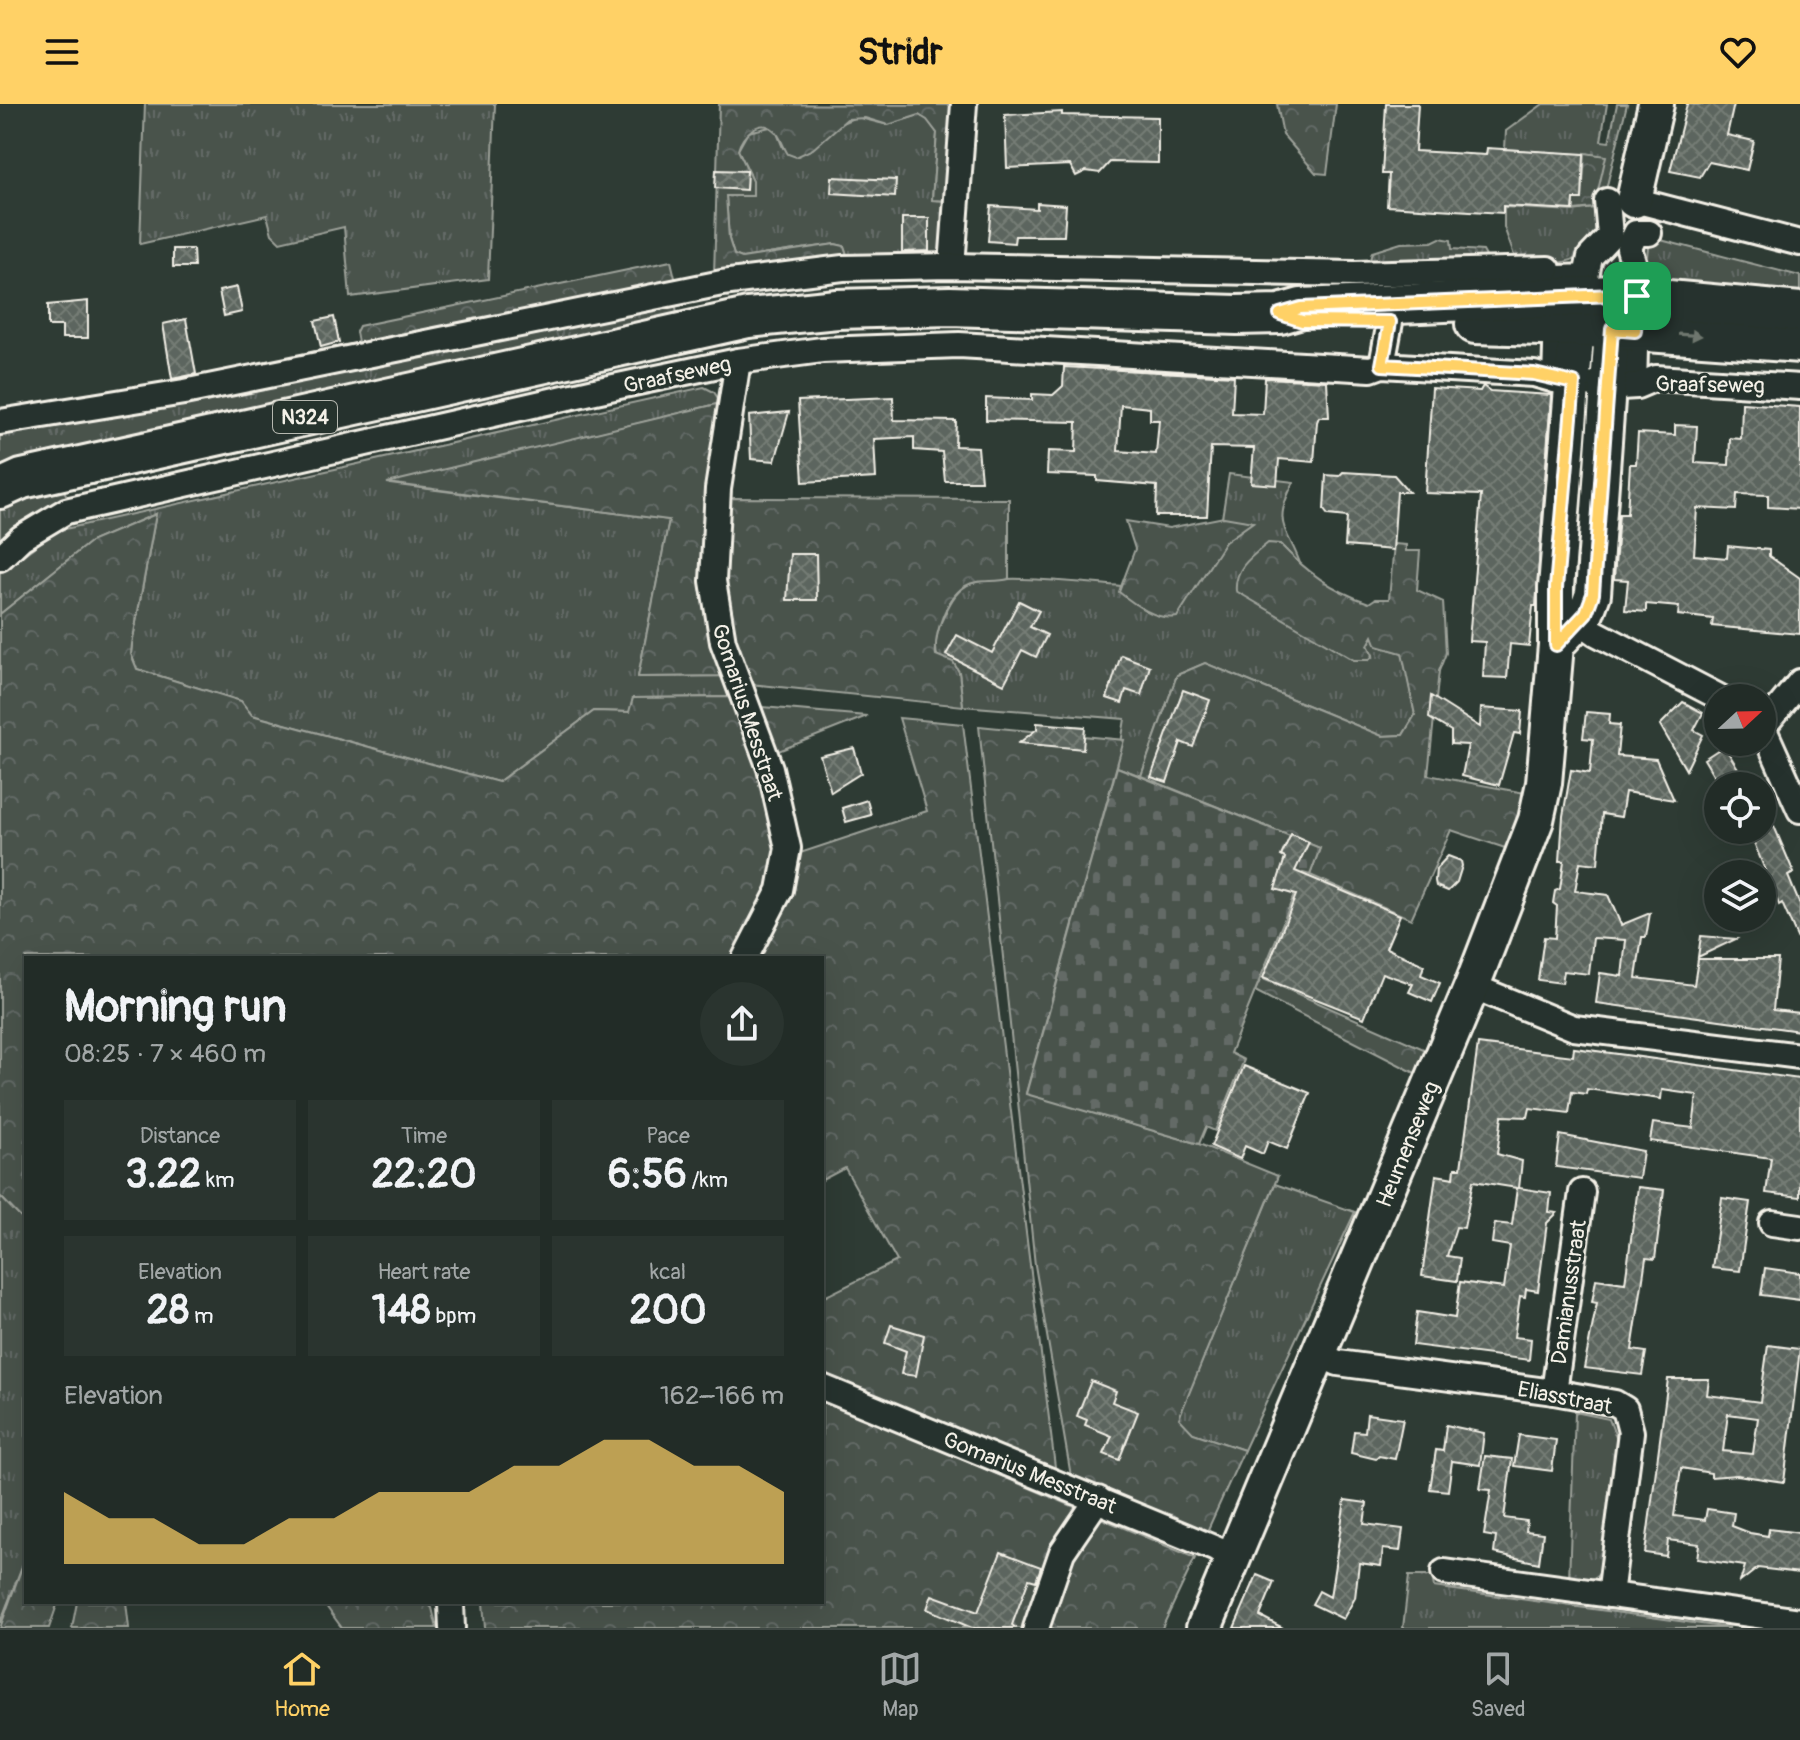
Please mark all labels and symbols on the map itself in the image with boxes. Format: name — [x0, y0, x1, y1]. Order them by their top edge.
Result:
pin — [1603, 262, 1671, 330]
one-way arrow — [1678, 329, 1703, 342]
street label: Graafseweg — [621, 350, 734, 400]
street label: Graafseweg — [1655, 370, 1765, 400]
road number: N324 — [273, 401, 337, 433]
street label: Gomarius Messtraat — [705, 620, 789, 805]
north arrow — [1704, 684, 1776, 756]
street label: Heumenseweg — [1370, 1077, 1446, 1212]
street label: Damianusstraat — [1545, 1218, 1593, 1366]
street label: Eliasstraat — [1515, 1375, 1615, 1421]
street label: Gomarius Messtraat — [939, 1425, 1121, 1521]

